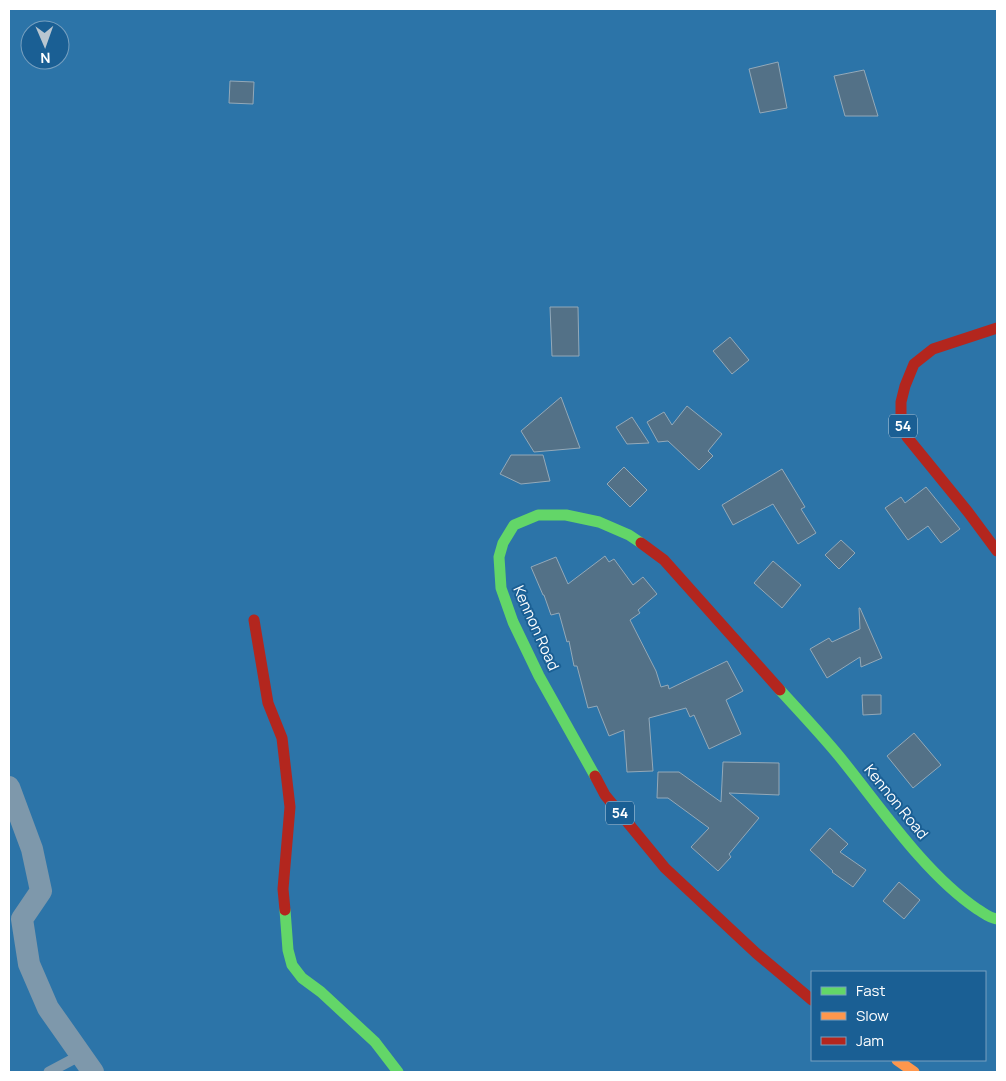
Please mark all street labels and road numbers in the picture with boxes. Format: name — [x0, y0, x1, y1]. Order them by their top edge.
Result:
road number: 54 — [889, 414, 917, 438]
street label: Kennon Road — [508, 582, 565, 674]
street label: Kennon Road — [860, 760, 933, 844]
road number: 54 — [606, 801, 634, 824]

